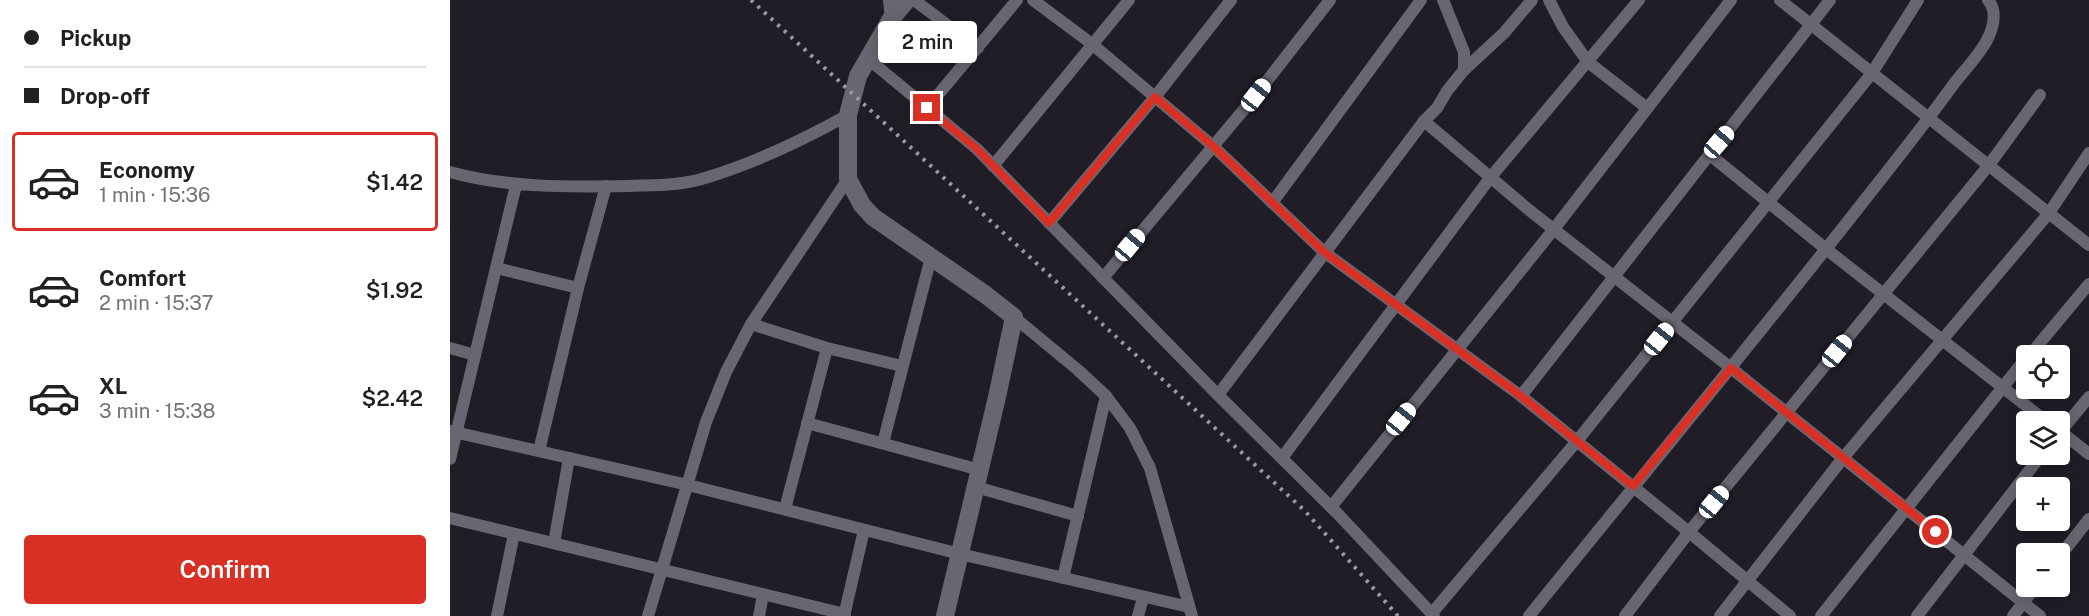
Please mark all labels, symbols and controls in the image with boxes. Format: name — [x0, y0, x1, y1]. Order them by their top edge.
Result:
callout: 2 min — [878, 21, 976, 63]
text: Pickup — [60, 25, 131, 51]
text: 2 min — [902, 30, 953, 54]
car — [1238, 75, 1274, 115]
text: Drop-off — [60, 83, 150, 109]
route end — [913, 94, 940, 121]
car — [1700, 123, 1738, 161]
icon: car — [27, 155, 81, 209]
text: Economy — [99, 157, 195, 183]
text: $1.42 — [366, 169, 423, 195]
text: 1 min · 15:36 — [99, 183, 210, 207]
car — [1112, 225, 1148, 265]
icon: car — [27, 263, 81, 317]
text: Comfort — [99, 265, 186, 291]
text: $1.92 — [366, 277, 423, 303]
text: 2 min · 15:37 — [99, 291, 214, 315]
car — [1641, 319, 1677, 359]
car — [1819, 331, 1855, 371]
map controls — [2016, 345, 2070, 597]
button: locate — [2016, 345, 2070, 399]
icon: car — [27, 371, 81, 425]
text: XL — [99, 373, 127, 399]
text: $2.42 — [362, 385, 423, 411]
text: 3 min · 15:38 — [99, 399, 215, 423]
car — [1383, 399, 1419, 439]
button: layers — [2016, 411, 2070, 465]
button: + — [2016, 477, 2070, 531]
car — [1696, 482, 1732, 522]
route start — [1922, 518, 1949, 545]
button: Confirm — [24, 535, 426, 604]
button: − — [2016, 543, 2070, 597]

